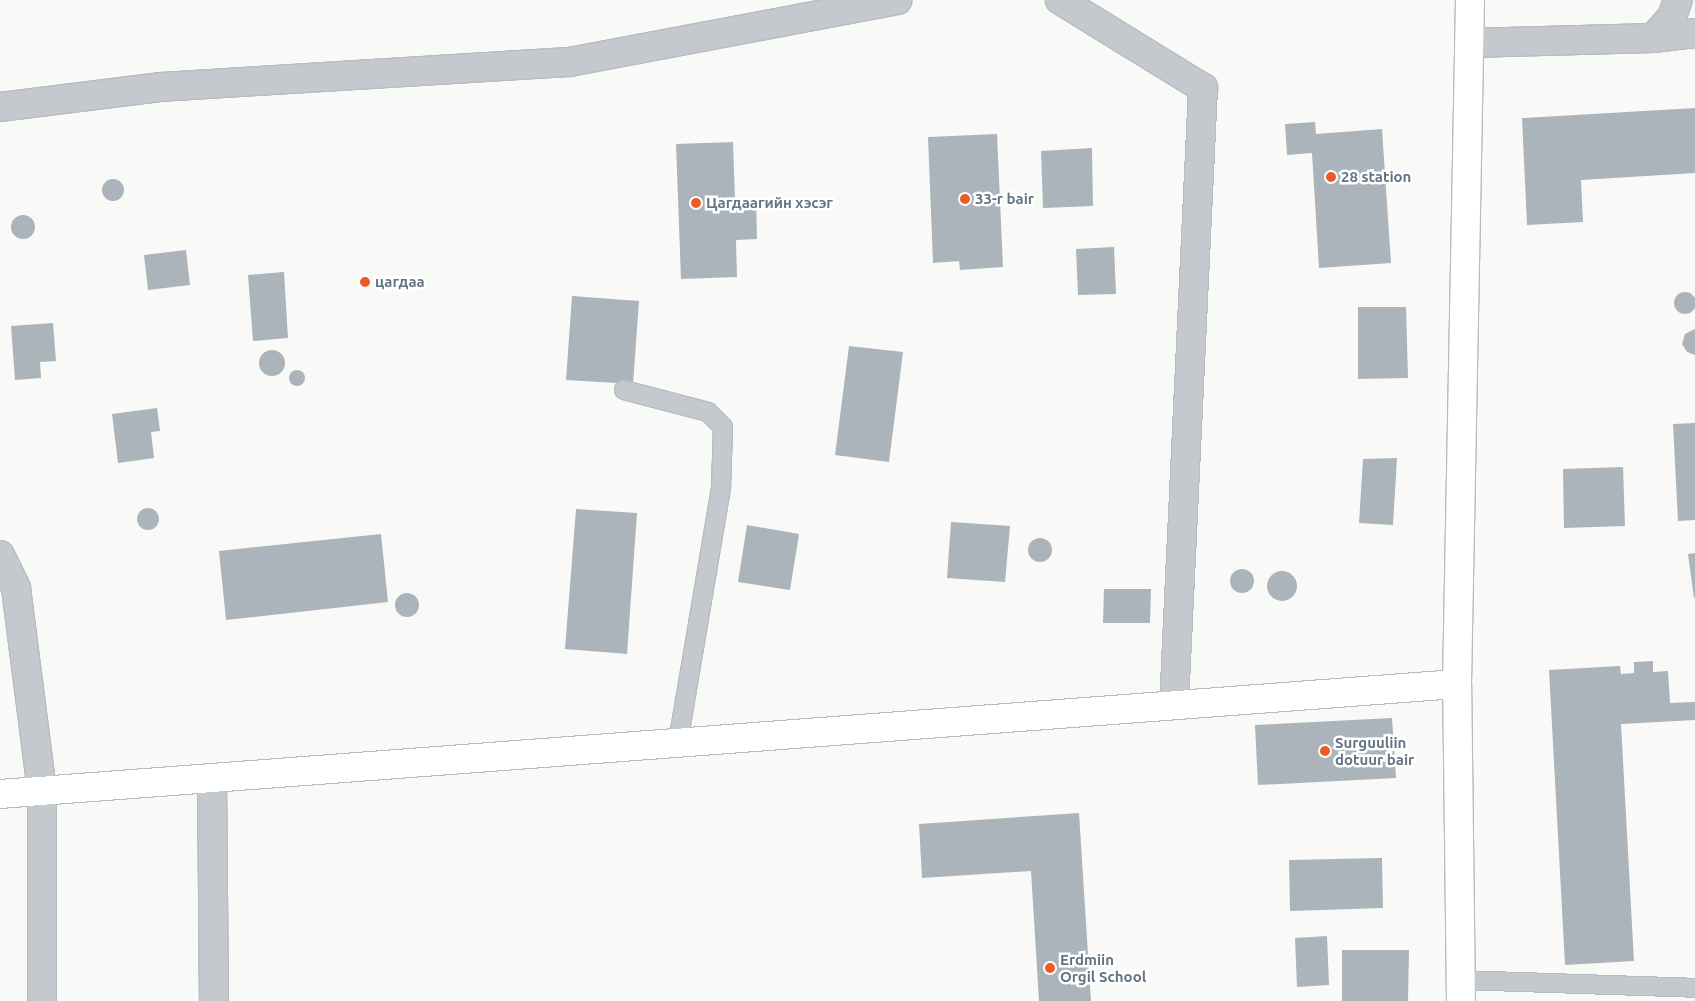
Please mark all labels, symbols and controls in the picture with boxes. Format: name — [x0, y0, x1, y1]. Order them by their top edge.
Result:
place label: 28 station — [1341, 168, 1411, 186]
marker: 28 station — [1325, 171, 1337, 183]
place label: 33-r bair — [975, 190, 1034, 208]
marker: 33-r bair — [959, 193, 971, 205]
place label: Цагдаагийн хэсэг — [706, 194, 833, 212]
marker: Цагдаагийн хэсэг — [690, 197, 702, 209]
place label: цагдаа — [375, 273, 425, 291]
marker: цагдаа — [359, 276, 371, 288]
place label: Surguuliin dotuur bair — [1335, 733, 1414, 768]
marker: Surguuliin dotuur bair — [1319, 745, 1331, 757]
place label: Erdmiin Orgil School — [1060, 950, 1146, 985]
marker: Erdmiin Orgil School — [1044, 962, 1056, 974]

